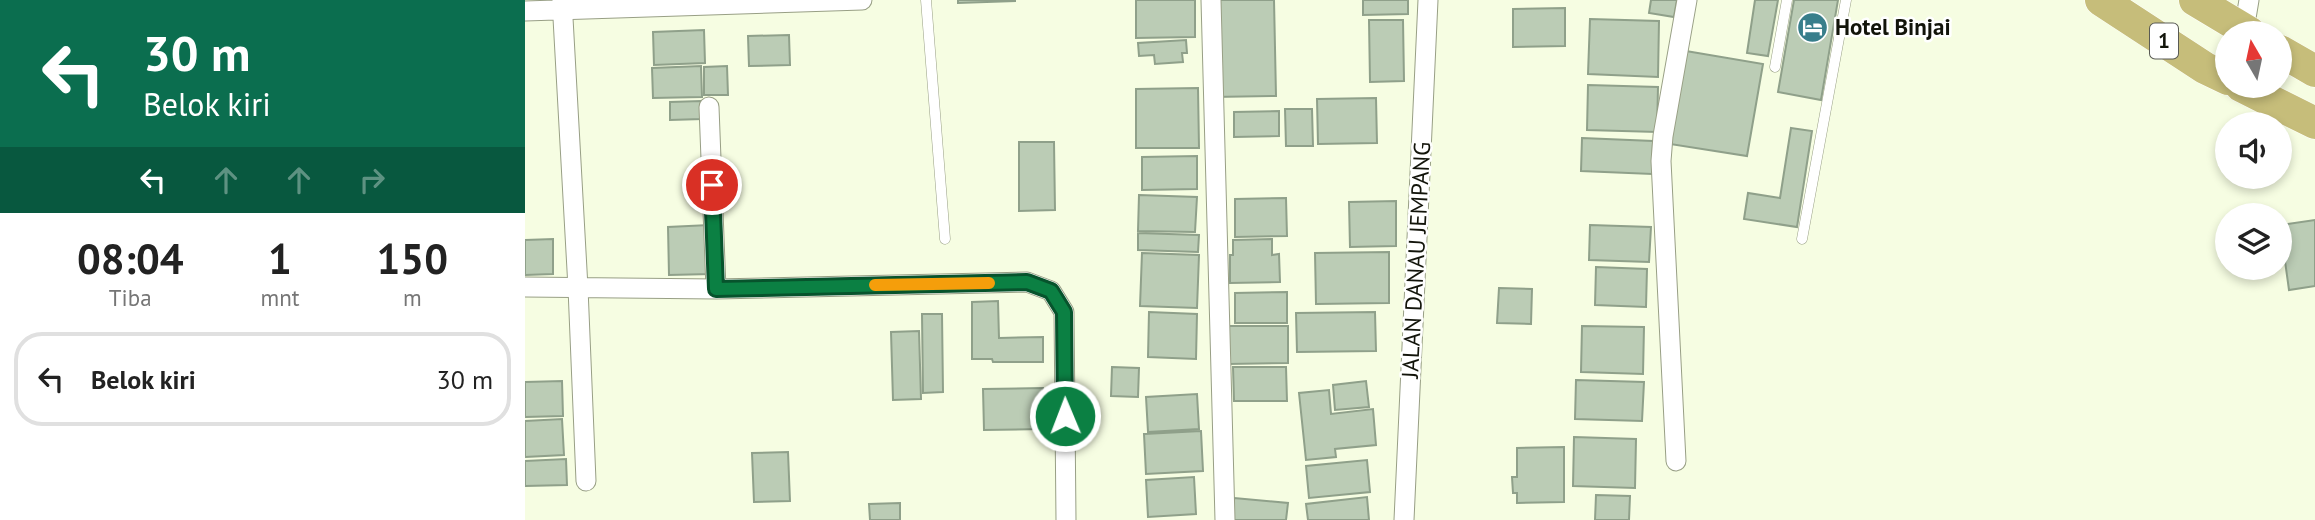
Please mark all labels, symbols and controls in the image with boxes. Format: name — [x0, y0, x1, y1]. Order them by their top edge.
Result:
hotel icon: Hotel Binjai — [1795, 10, 1829, 44]
place label: Hotel Binjai — [1835, 12, 1951, 41]
text: 30 m — [143, 21, 250, 85]
north arrow — [2215, 21, 2293, 98]
map controls — [2215, 21, 2292, 280]
road number: 1 — [2150, 23, 2178, 58]
icon: left — [28, 28, 119, 119]
text: Belok kiri — [143, 83, 271, 125]
button: sound — [2215, 112, 2292, 189]
street label: JALAN DANAU JEMPANG — [1395, 141, 1436, 380]
pin — [682, 155, 742, 215]
icon: left — [134, 161, 172, 199]
icon: ahead — [207, 161, 245, 199]
icon: ahead — [280, 161, 318, 199]
icon: right — [353, 161, 391, 199]
icon: arrive — [693, 166, 731, 204]
button: layers — [2215, 203, 2292, 280]
text: 08:04 — [77, 231, 184, 286]
text: 1 — [268, 231, 292, 286]
text: 150 — [377, 231, 448, 286]
text: Tiba — [109, 283, 152, 312]
text: mnt — [261, 283, 300, 312]
text: m — [403, 283, 422, 312]
icon: left — [32, 360, 70, 398]
text: Belok kiri — [91, 363, 196, 396]
text: 30 m — [437, 363, 493, 396]
position arrow — [1028, 379, 1102, 453]

